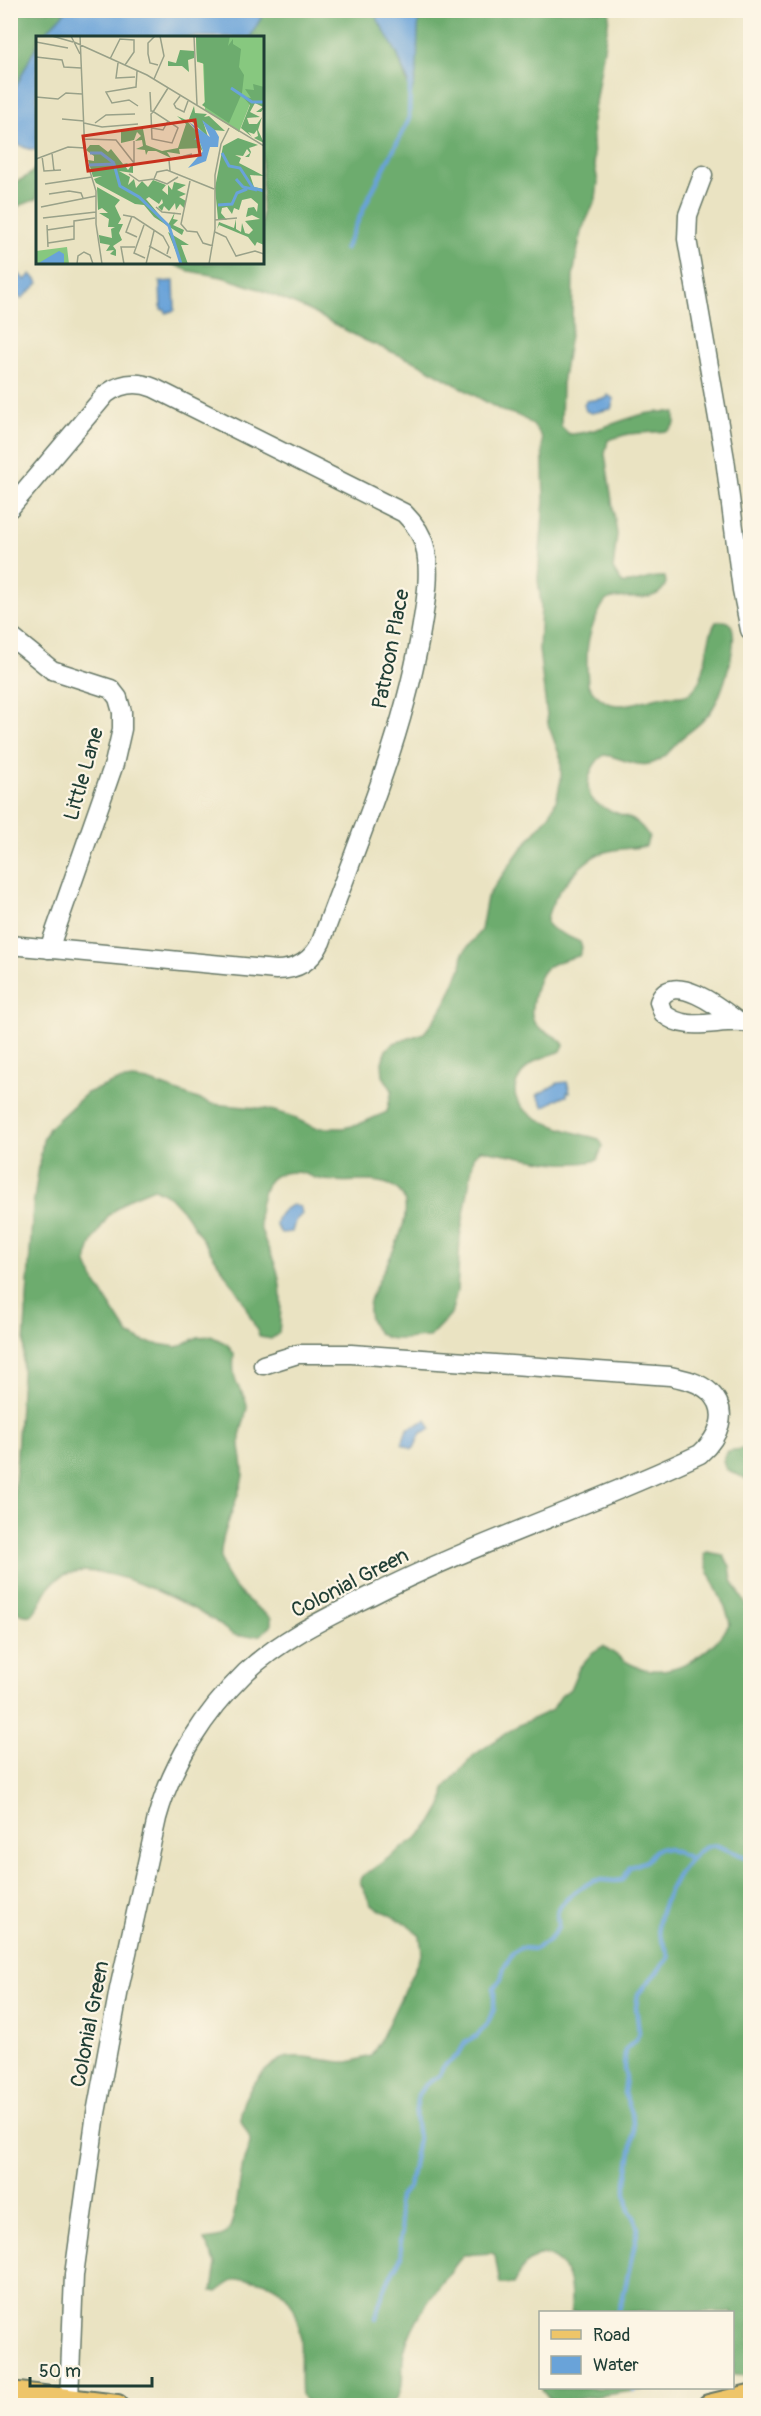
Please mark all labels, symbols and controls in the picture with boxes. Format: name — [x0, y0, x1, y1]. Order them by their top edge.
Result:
inset map — [36, 36, 264, 264]
street label: Patroon Place — [366, 586, 416, 711]
street label: Little Lane — [58, 724, 110, 824]
street label: Colonial Green — [287, 1542, 413, 1624]
street label: Colonial Green — [64, 1958, 116, 2090]
legend — [539, 2311, 734, 2389]
text: Road — [593, 2324, 630, 2347]
scale bar — [30, 2350, 152, 2388]
text: Water — [593, 2354, 639, 2377]
text: 50 m — [39, 2360, 81, 2383]

